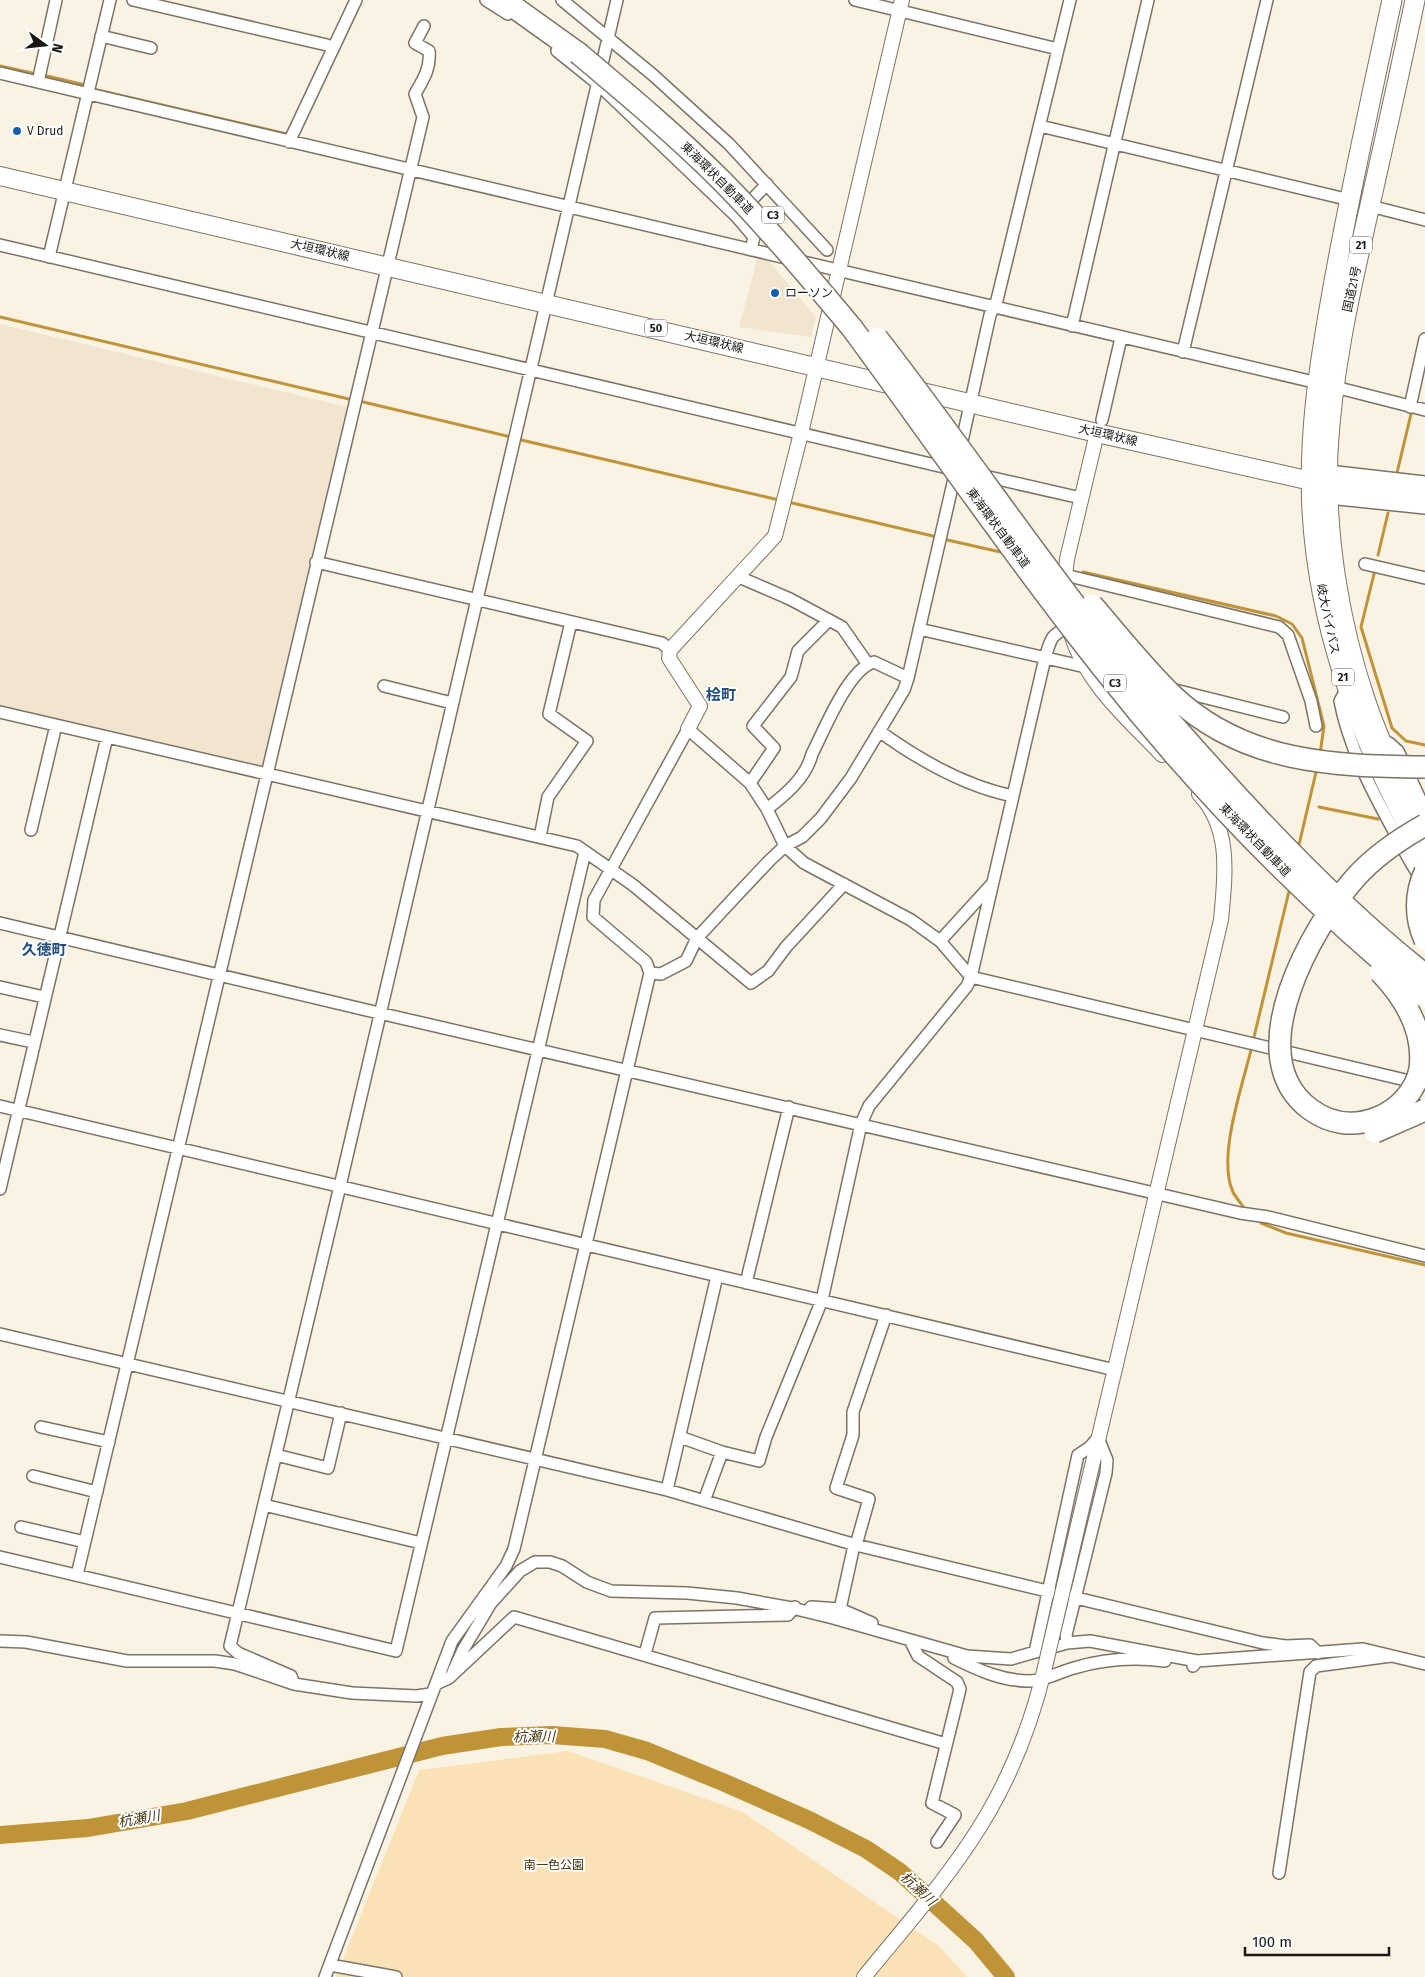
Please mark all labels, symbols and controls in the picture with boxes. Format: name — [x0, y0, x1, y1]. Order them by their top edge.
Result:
north arrow — [20, 20, 70, 70]
text: N — [48, 42, 66, 55]
place label: V Drud — [27, 124, 63, 138]
marker: V Drud — [11, 125, 23, 137]
street label: 東海環状自動車道 — [678, 139, 756, 217]
road number: C3 — [762, 206, 784, 224]
street label: 大垣環状線 — [289, 236, 351, 264]
road number: 21 — [1350, 236, 1372, 254]
street label: 国道21号 — [1340, 265, 1364, 313]
place label: ローソン — [785, 286, 833, 300]
marker: ローソン — [769, 287, 781, 299]
road number: 50 — [645, 319, 667, 336]
street label: 大垣環状線 — [683, 328, 745, 356]
street label: 大垣環状線 — [1077, 421, 1139, 449]
street label: 東海環状自動車道 — [964, 485, 1032, 571]
street label: 岐大バイパス — [1314, 582, 1342, 656]
road number: 21 — [1332, 669, 1354, 686]
road number: C3 — [1104, 674, 1126, 691]
district label: 桧町 — [706, 686, 736, 704]
street label: 東海環状自動車道 — [1217, 801, 1293, 879]
district label: 久徳町 — [21, 941, 67, 959]
water label: 杭瀬川 — [513, 1728, 557, 1746]
water label: 杭瀬川 — [117, 1807, 163, 1831]
park label: 南一色公園 — [524, 1858, 584, 1872]
water label: 杭瀬川 — [897, 1869, 941, 1911]
scale bar — [1245, 1924, 1389, 1956]
text: 100 m — [1252, 1933, 1292, 1951]

